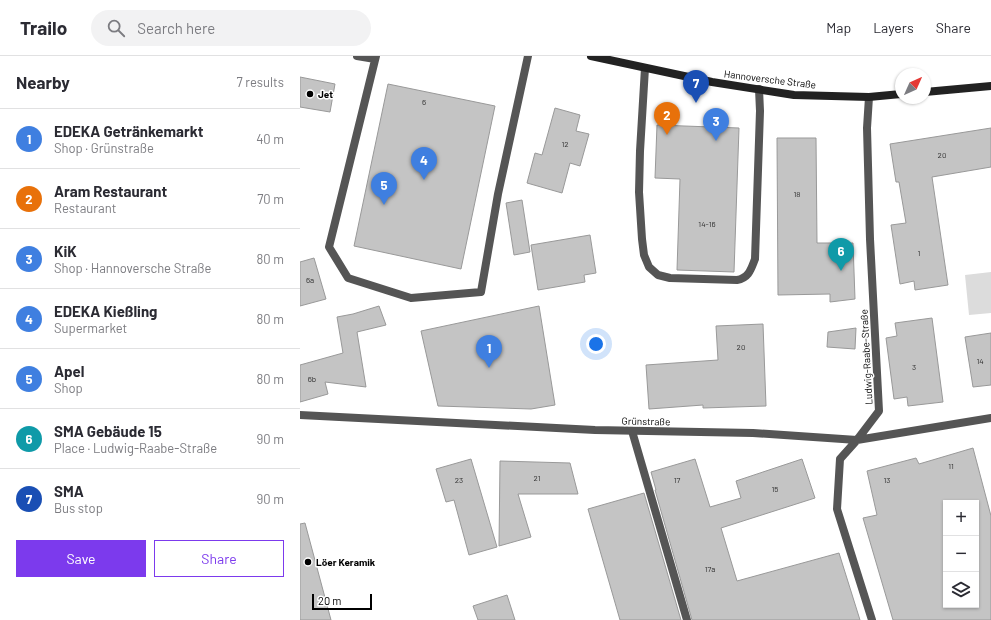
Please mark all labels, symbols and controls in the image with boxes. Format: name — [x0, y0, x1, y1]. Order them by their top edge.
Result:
search box — [91, 10, 371, 46]
text: Trailo — [20, 16, 67, 39]
icon: search — [105, 17, 127, 39]
text: Search here — [137, 19, 215, 37]
text: Map — [826, 19, 851, 36]
text: Layers — [873, 19, 914, 36]
text: Share — [936, 19, 971, 36]
street label: Hannoversche Straße — [723, 67, 817, 91]
north arrow — [895, 68, 931, 104]
pin: 7 — [683, 70, 709, 103]
text: Nearby — [16, 72, 70, 92]
text: 7 results — [237, 74, 284, 90]
place label: Jet — [318, 88, 333, 100]
marker: Jet — [305, 89, 315, 99]
house number: 6 — [422, 97, 426, 107]
pin: 2 — [654, 102, 680, 135]
pin: 3 — [703, 108, 729, 141]
text: EDEKA Getränkemarkt — [54, 122, 203, 140]
text: 1 — [27, 131, 31, 147]
text: 40 m — [256, 131, 284, 147]
house number: 12 — [561, 139, 569, 149]
text: Shop · Grünstraße — [54, 140, 154, 156]
pin: 4 — [411, 147, 437, 180]
house number: 20 — [938, 150, 946, 160]
pin: 5 — [371, 172, 397, 205]
text: Aram Restaurant — [54, 182, 167, 200]
house number: 18 — [794, 189, 800, 199]
text: 2 — [25, 191, 33, 207]
text: 70 m — [257, 191, 284, 207]
text: Restaurant — [54, 200, 116, 216]
house number: 14-16 — [698, 219, 716, 229]
pin: 6 — [828, 238, 854, 271]
text: KiK — [54, 242, 77, 260]
house number: 1 — [918, 248, 921, 258]
text: 3 — [25, 251, 33, 267]
text: 80 m — [257, 251, 284, 267]
text: Shop · Hannoversche Straße — [54, 260, 211, 276]
house number: 6a — [306, 275, 314, 285]
text: EDEKA Kießling — [54, 302, 157, 320]
street label: Ludwig-Raabe-Straße — [858, 309, 874, 405]
text: 4 — [25, 311, 33, 327]
text: 80 m — [257, 311, 284, 327]
text: Supermarket — [54, 320, 127, 336]
your location — [586, 334, 606, 354]
pin: 1 — [476, 335, 502, 368]
house number: 20 — [737, 342, 745, 352]
house number: 14 — [976, 356, 984, 366]
text: Apel — [54, 362, 84, 380]
house number: 3 — [912, 362, 916, 372]
text: 5 — [25, 371, 33, 387]
text: 80 m — [257, 371, 284, 387]
house number: 6b — [308, 374, 316, 384]
text: Shop — [54, 380, 83, 396]
street label: Grünstraße — [622, 415, 670, 427]
text: SMA Gebäude 15 — [54, 422, 162, 440]
text: 6 — [26, 431, 32, 447]
text: 90 m — [257, 431, 284, 447]
text: Place · Ludwig-Raabe-Straße — [54, 440, 217, 456]
house number: 11 — [948, 461, 954, 471]
house number: 21 — [534, 473, 541, 483]
house number: 23 — [455, 475, 463, 485]
house number: 17 — [674, 475, 681, 485]
house number: 13 — [884, 475, 890, 485]
text: SMA — [54, 482, 84, 500]
house number: 15 — [772, 484, 778, 494]
text: 7 — [26, 491, 32, 507]
text: 90 m — [257, 491, 284, 507]
text: Bus stop — [54, 500, 103, 516]
map controls — [943, 500, 979, 608]
button: + — [943, 500, 979, 536]
button: − — [943, 536, 979, 572]
button: Save — [16, 540, 146, 577]
button: Share — [154, 540, 284, 577]
place label: Löer Keramik — [316, 556, 376, 568]
marker: Löer Keramik — [303, 557, 313, 567]
house number: 17a — [705, 564, 715, 574]
button: layers — [943, 572, 979, 608]
scale bar — [312, 592, 372, 611]
text: 20 m — [318, 594, 341, 607]

